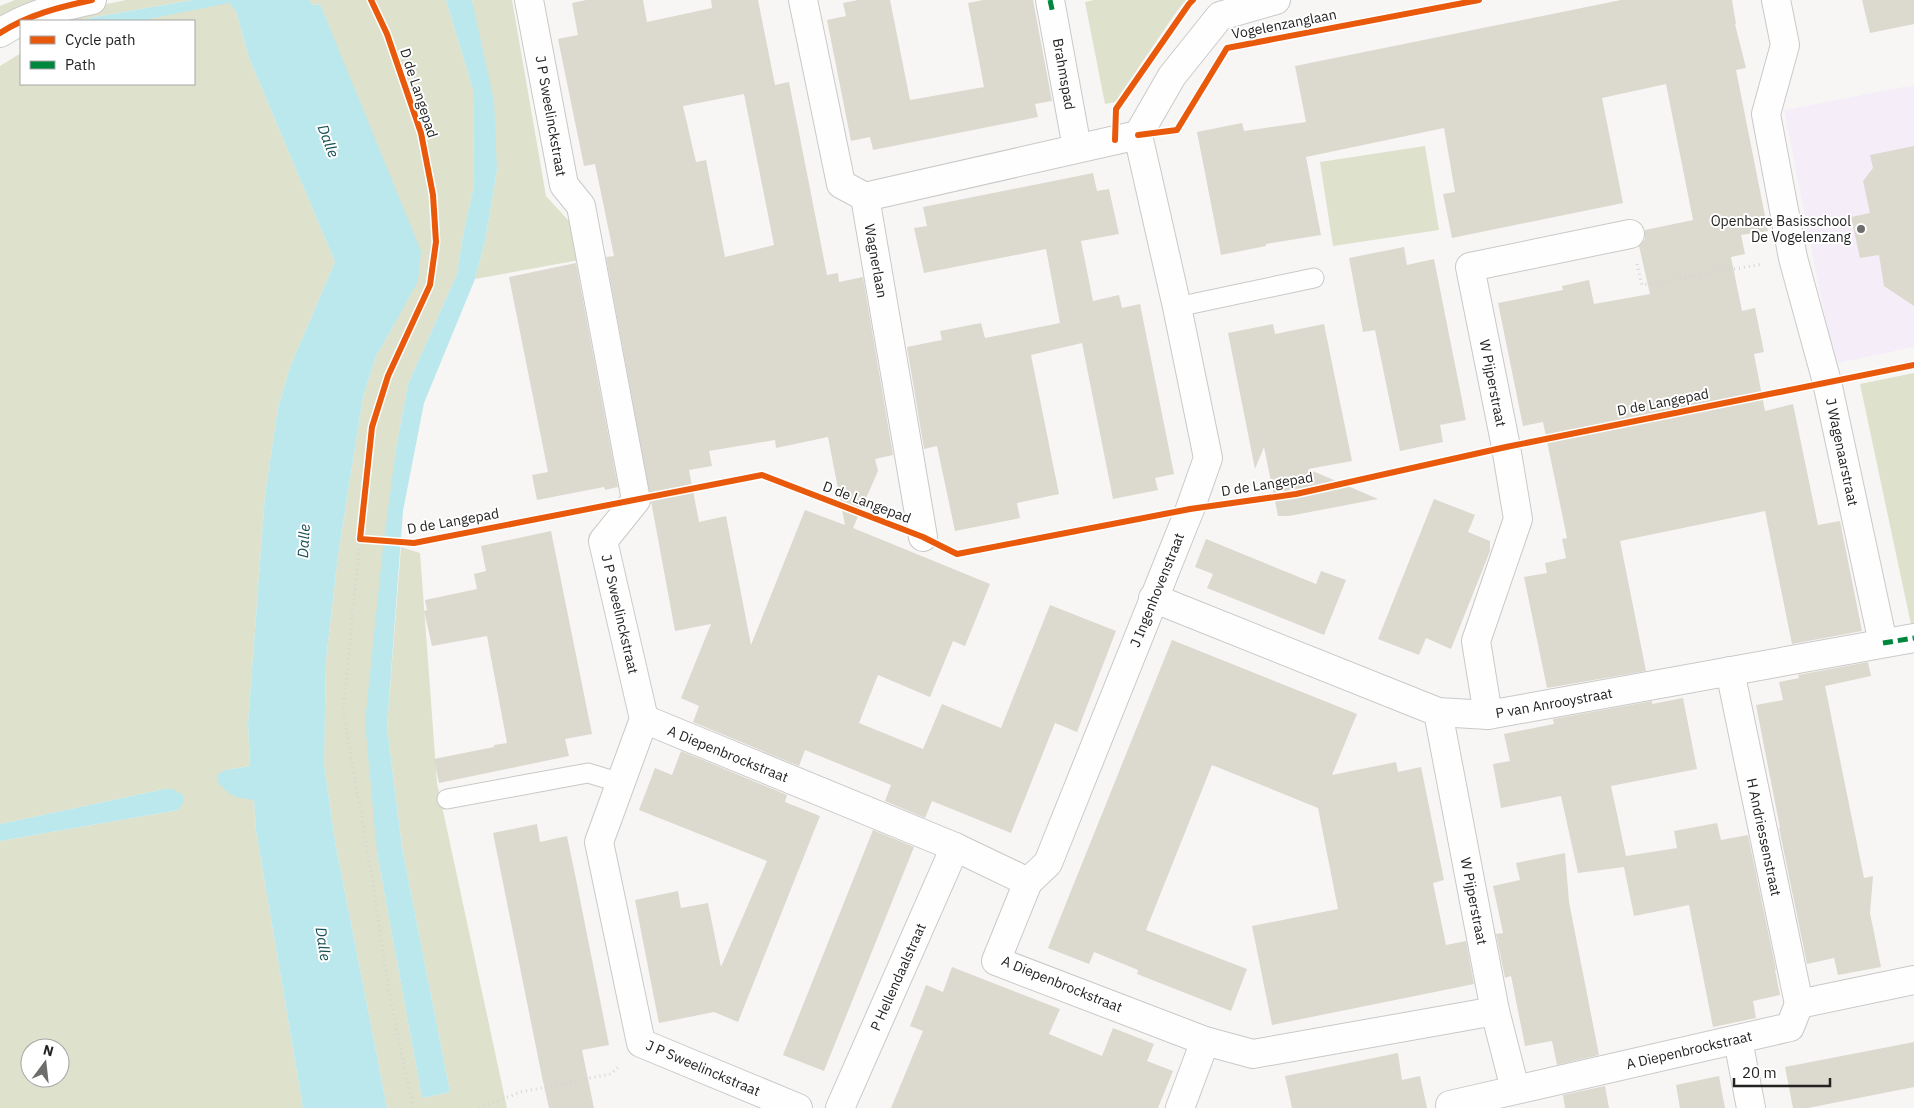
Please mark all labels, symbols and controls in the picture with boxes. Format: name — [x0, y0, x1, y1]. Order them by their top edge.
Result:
street label: Vogelenzanglaan — [1230, 5, 1338, 43]
legend — [20, 20, 195, 85]
text: Cycle path — [65, 30, 136, 49]
street label: Brahmspad — [1049, 37, 1079, 111]
street label: D de Langepad — [396, 46, 442, 140]
street label: J P Sweelinckstraat — [531, 54, 571, 178]
text: Path — [65, 55, 96, 74]
water label: Dalle — [314, 122, 344, 160]
place label: Openbare Basisschool De Vogelenzang — [1711, 212, 1852, 246]
street label: Wagnerlaan — [861, 223, 891, 299]
marker: Openbare Basisschool De Vogelenzang — [1855, 223, 1867, 235]
street label: W Pijperstraat — [1476, 338, 1510, 428]
street label: D de Langepad — [1616, 384, 1710, 420]
street label: J Wagenaarstraat — [1822, 396, 1862, 508]
street label: D de Langepad — [1220, 468, 1314, 500]
street label: D de Langepad — [820, 477, 914, 527]
street label: D de Langepad — [406, 504, 500, 538]
water label: Dalle — [293, 523, 314, 558]
street label: J Ingenhovenstraat — [1126, 530, 1188, 650]
street label: J P Sweelinckstraat — [597, 552, 643, 676]
street label: P van Anrooystraat — [1494, 684, 1614, 722]
street label: A Diepenbrockstraat — [665, 722, 791, 786]
street label: H Andriessenstraat — [1743, 776, 1785, 898]
street label: W Pijperstraat — [1457, 856, 1491, 946]
street label: P Hellendaalstraat — [866, 920, 930, 1034]
water label: Dalle — [311, 926, 336, 963]
street label: A Diepenbrockstraat — [999, 952, 1125, 1016]
street label: A Diepenbrockstraat — [1624, 1027, 1754, 1073]
street label: J P Sweelinckstraat — [643, 1036, 763, 1100]
north arrow — [20, 1038, 70, 1088]
text: N — [41, 1040, 56, 1060]
scale bar — [1734, 1056, 1830, 1088]
text: 20 m — [1742, 1063, 1777, 1082]

